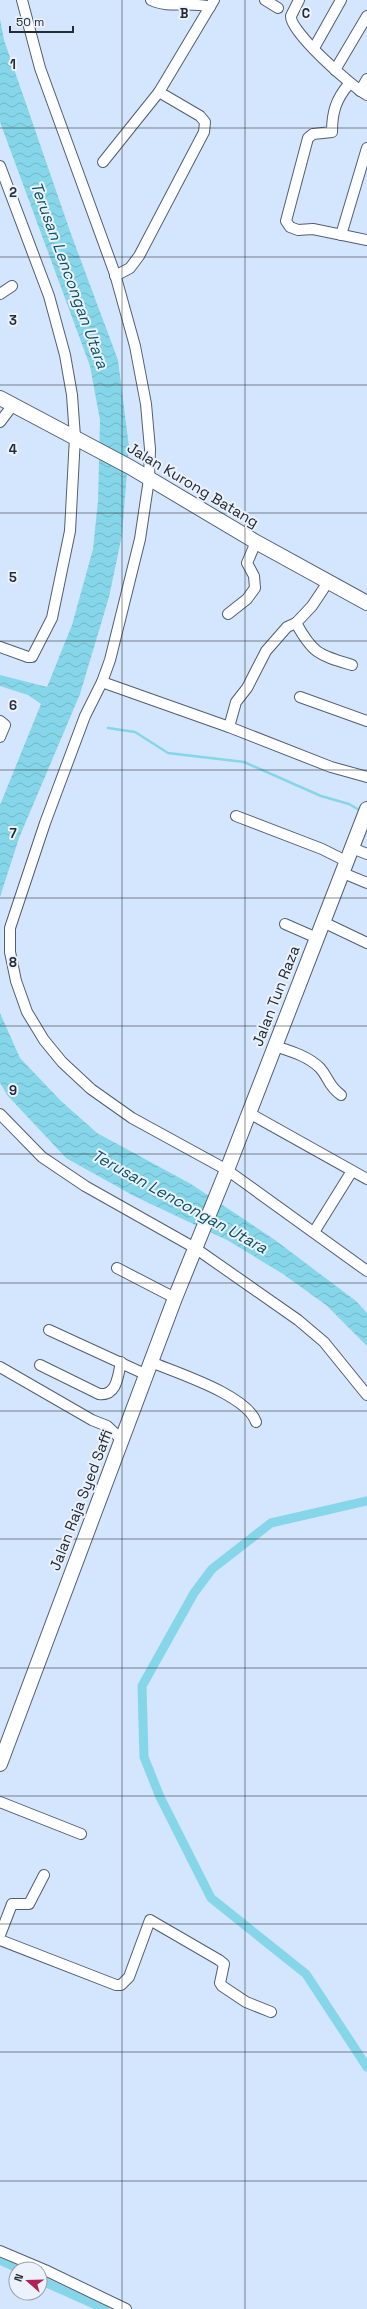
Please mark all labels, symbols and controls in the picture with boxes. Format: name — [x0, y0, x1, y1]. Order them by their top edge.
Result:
text: B — [180, 5, 189, 22]
text: C — [302, 5, 310, 22]
scale bar — [10, 8, 73, 34]
text: 50 m — [16, 14, 44, 30]
text: 1 — [10, 56, 16, 73]
water label: Terusan Lencongan Utara — [26, 179, 113, 372]
text: 2 — [9, 184, 17, 201]
text: 3 — [9, 312, 17, 329]
street label: Jalan Kurong Batang — [124, 438, 263, 531]
text: 4 — [9, 441, 17, 458]
text: 5 — [9, 569, 17, 586]
text: 6 — [9, 697, 17, 714]
text: 7 — [9, 825, 17, 842]
street label: Jalan Tun Raza — [248, 942, 304, 1049]
text: 8 — [9, 954, 17, 971]
text: 9 — [9, 1082, 17, 1099]
water label: Terusan Lencongan Utara — [88, 1144, 272, 1259]
street label: Jalan Raja Syed Saffi — [45, 1427, 116, 1573]
north arrow — [8, 2261, 48, 2301]
text: N — [11, 2272, 26, 2283]

